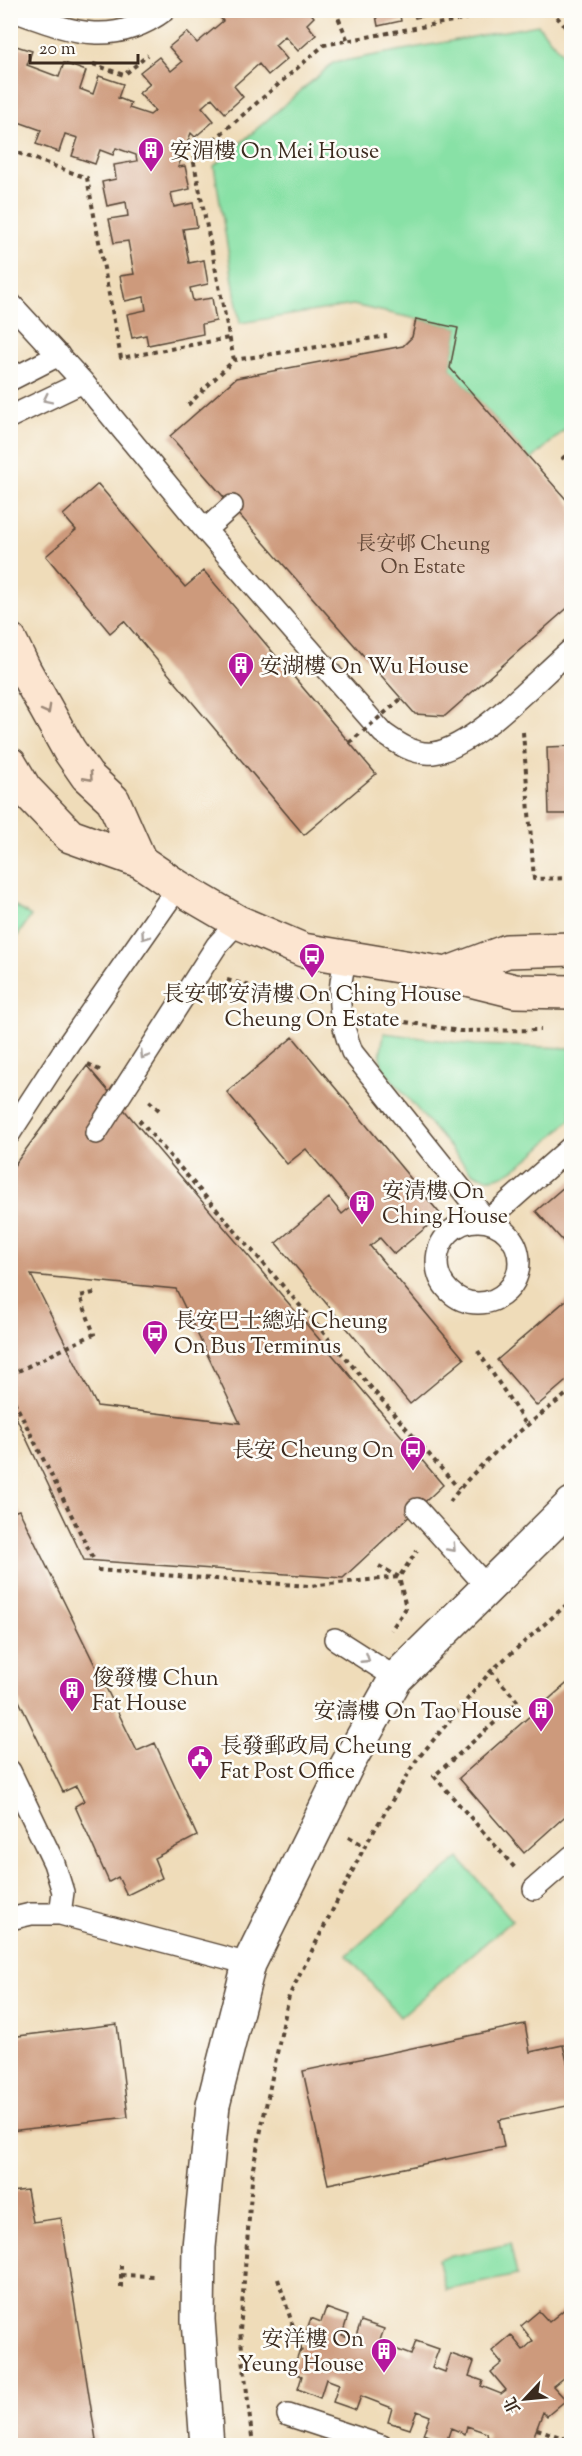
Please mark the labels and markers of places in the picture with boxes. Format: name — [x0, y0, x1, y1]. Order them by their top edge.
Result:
building icon: 安湄樓 On Mei House — [136, 135, 166, 173]
place label: 安湄樓 On Mei House — [170, 137, 379, 169]
building icon: 安湖樓 On Wu House — [226, 650, 256, 688]
place label: 安湖樓 On Wu House — [260, 652, 469, 684]
bus stop icon: 長安邨安清樓 On Ching House Cheung On Estate — [297, 941, 327, 979]
place label: 長安邨安清樓 On Ching House Cheung On Estate — [162, 980, 462, 1037]
place label: 安清樓 On Ching House — [382, 1177, 508, 1234]
building icon: 安清樓 On Ching House — [347, 1188, 377, 1226]
place label: 長安巴士總站 Cheung On Bus Terminus — [174, 1307, 388, 1364]
bus stop icon: 長安巴士總站 Cheung On Bus Terminus — [140, 1318, 170, 1356]
bus stop icon: 長安 Cheung On — [398, 1434, 428, 1472]
place label: 長安 Cheung On — [232, 1436, 394, 1468]
place label: 俊發樓 Chun Fat House — [92, 1664, 219, 1721]
building icon: 俊發樓 Chun Fat House — [57, 1675, 87, 1713]
building icon: 安濤樓 On Tao House — [526, 1695, 556, 1733]
place label: 安濤樓 On Tao House — [314, 1697, 522, 1729]
place label: 長發郵政局 Cheung Fat Post Office — [220, 1732, 412, 1789]
public building icon: 長發郵政局 Cheung Fat Post Office — [185, 1743, 215, 1781]
place label: 安洋樓 On Yeung House — [238, 2325, 364, 2382]
building icon: 安洋樓 On Yeung House — [369, 2336, 399, 2374]

